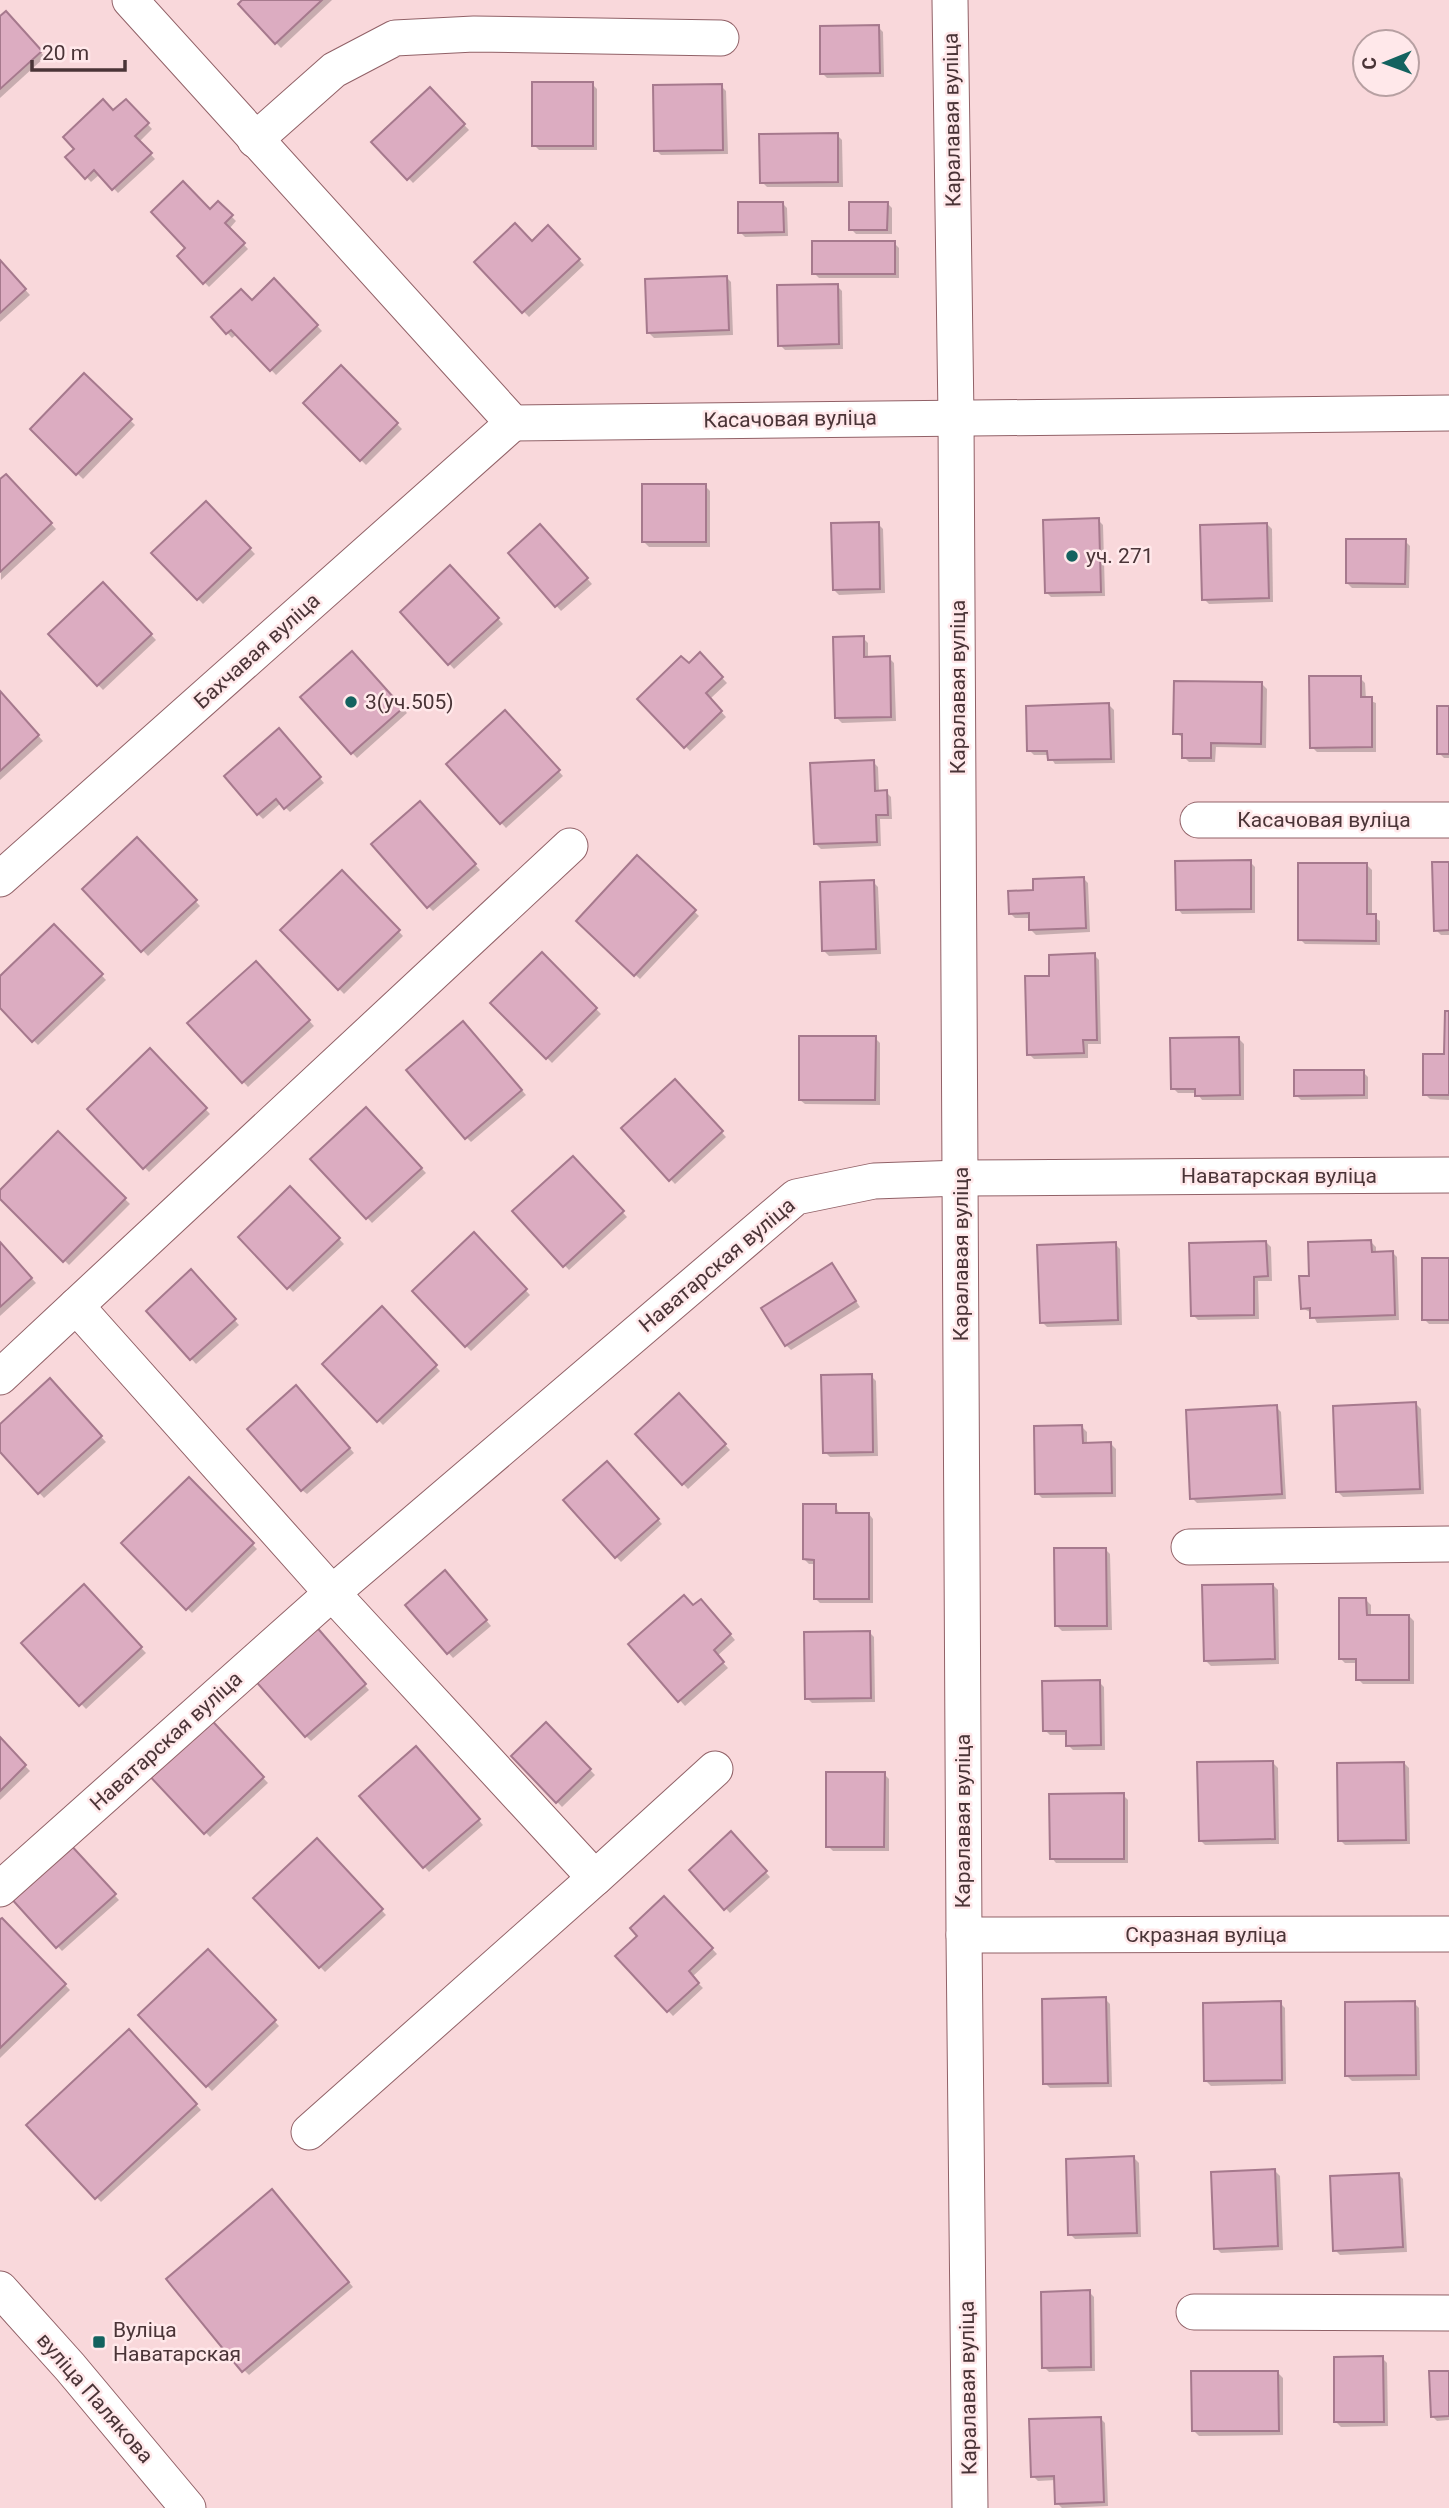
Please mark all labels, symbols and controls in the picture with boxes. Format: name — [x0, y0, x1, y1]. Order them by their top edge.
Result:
scale bar — [32, 28, 124, 72]
north arrow — [1351, 28, 1421, 98]
street label: Каралавая вуліца — [938, 33, 966, 207]
text: 20 m — [42, 41, 89, 65]
text: С — [1358, 57, 1381, 70]
street label: Касачовая вуліца — [703, 405, 877, 433]
place label: уч. 271 — [1086, 544, 1154, 568]
marker: уч. 271 — [1064, 548, 1080, 564]
street label: Бахчавая вуліца — [189, 588, 325, 714]
street label: Каралавая вуліца — [946, 600, 970, 774]
place label: 3(уч.505) — [365, 690, 454, 714]
marker: 3(уч.505) — [343, 694, 359, 710]
street label: Касачовая вуліца — [1237, 808, 1411, 832]
street label: Наватарская вуліца — [1181, 1164, 1377, 1188]
street label: Каралавая вуліца — [949, 1167, 973, 1341]
street label: Наватарская вуліца — [634, 1193, 800, 1337]
street label: Наватарская вуліца — [85, 1667, 247, 1815]
street label: Каралавая вуліца — [951, 1734, 975, 1908]
street label: Скразная вуліца — [1125, 1923, 1287, 1947]
street label: Каралавая вуліца — [954, 2301, 982, 2475]
place label: Вуліца Наватарская — [113, 2318, 241, 2366]
street label: вуліца Палякова — [32, 2328, 158, 2468]
marker: Вуліца Наватарская — [91, 2334, 107, 2350]

